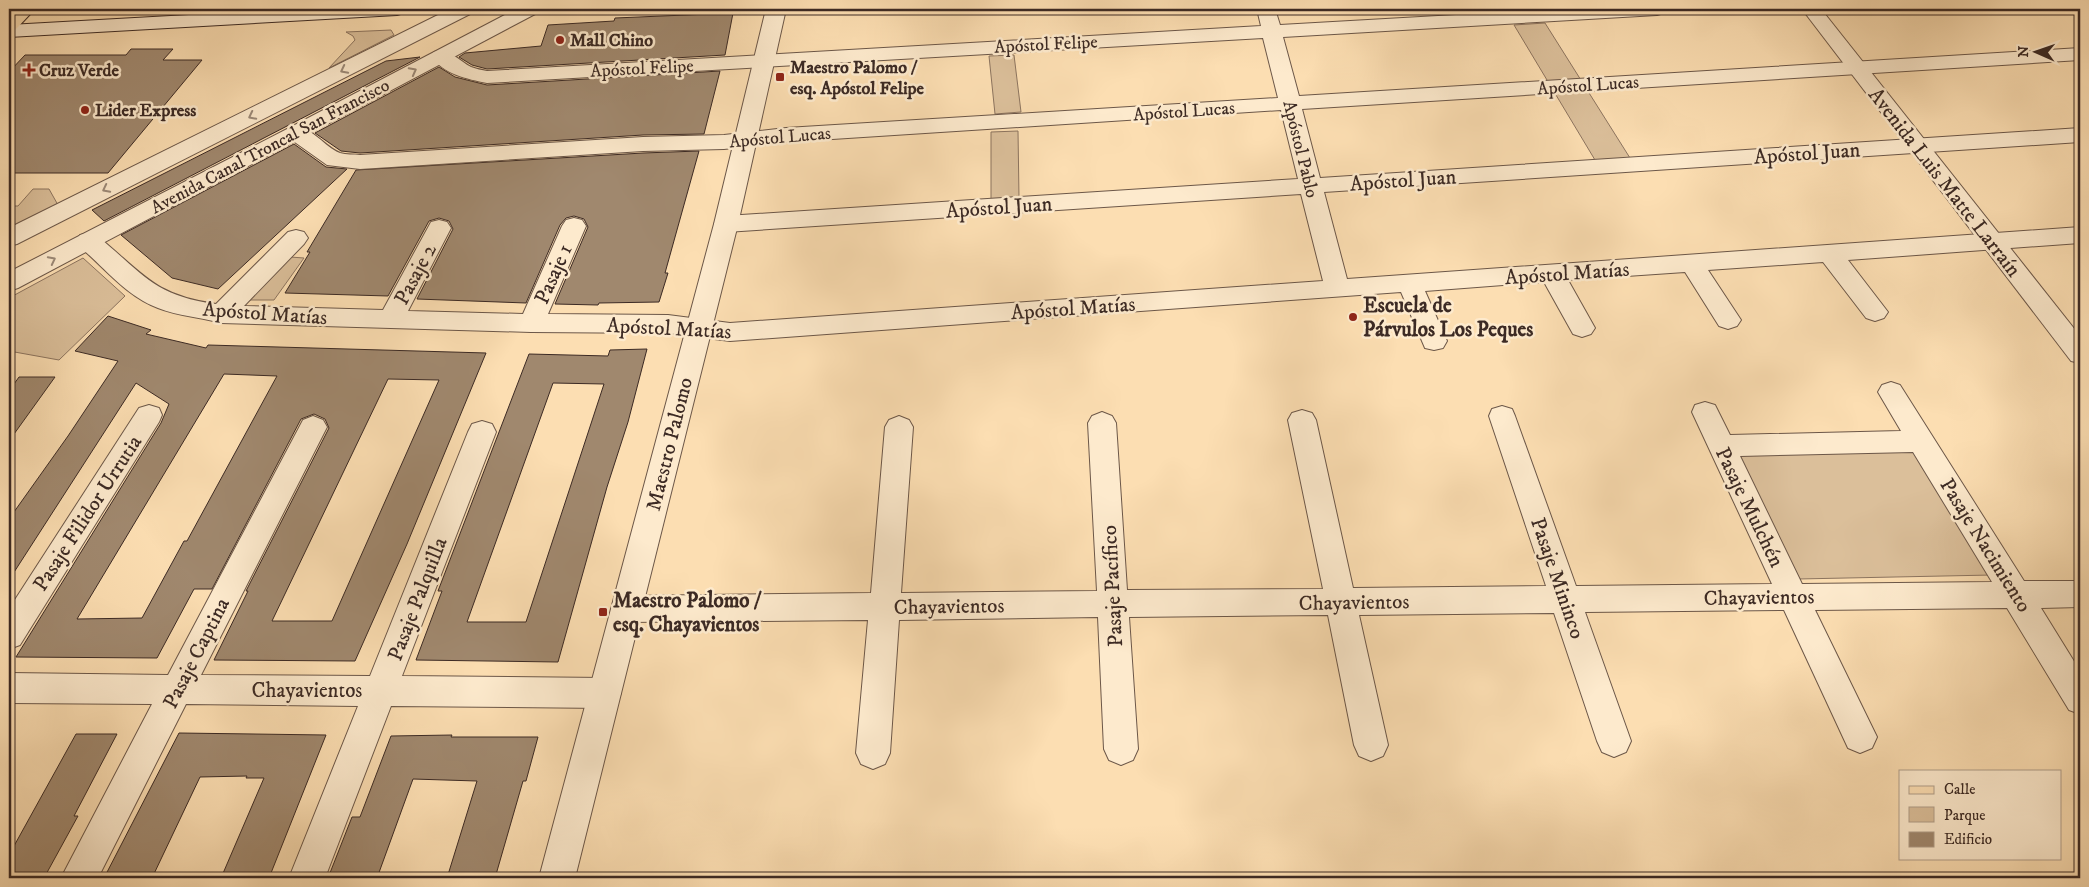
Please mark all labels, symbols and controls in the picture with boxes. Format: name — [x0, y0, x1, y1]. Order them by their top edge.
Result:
north arrow — [2012, 28, 2062, 78]
place label: Mall Chino — [570, 30, 653, 52]
street label: Apóstol Felipe — [994, 31, 1098, 59]
marker: Mall Chino — [554, 34, 566, 46]
text: N — [2015, 45, 2033, 58]
street label: Apóstol Felipe — [590, 55, 694, 83]
place label: Maestro Palomo / esq. Apóstol Felipe — [790, 57, 925, 100]
place label: Cruz Verde — [39, 60, 119, 82]
marker: Cruz Verde — [23, 64, 35, 76]
one-way arrow — [340, 64, 349, 74]
one-way arrow — [408, 67, 417, 77]
marker: Maestro Palomo / esq. Apóstol Felipe — [774, 71, 786, 83]
street label: Apóstol Lucas — [1536, 71, 1640, 101]
street label: Avenida Canal Troncal San Francisco — [147, 74, 394, 219]
street label: Avenida Luis Matte Larraín — [1862, 83, 2026, 282]
street label: Apóstol Lucas — [1132, 97, 1236, 127]
street label: Apóstol Pablo — [1277, 98, 1323, 200]
place label: Lider Express — [95, 100, 196, 122]
marker: Lider Express — [79, 104, 91, 116]
one-way arrow — [248, 110, 257, 120]
street label: Apóstol Lucas — [728, 123, 832, 153]
street label: Apóstol Juan — [1753, 137, 1861, 171]
street label: Apóstol Juan — [1349, 164, 1457, 198]
one-way arrow — [103, 183, 112, 193]
street label: Apóstol Juan — [945, 191, 1053, 225]
street label: Pasaje 2 — [389, 239, 443, 310]
street label: Pasaje 1 — [529, 240, 579, 308]
one-way arrow — [47, 256, 56, 266]
street label: Apóstol Matías — [1504, 257, 1630, 291]
street label: Apóstol Matías — [1010, 292, 1136, 326]
place label: Escuela de Párvulos Los Peques — [1363, 293, 1533, 343]
street label: Apóstol Matías — [202, 297, 328, 331]
marker: Escuela de Párvulos Los Peques — [1347, 311, 1359, 323]
street label: Apóstol Matías — [606, 313, 732, 345]
street label: Maestro Palomo — [641, 375, 699, 514]
street label: Pasaje Filidor Urrutia — [28, 431, 148, 596]
street label: Pasaje Mulchén — [1709, 443, 1789, 572]
street label: Pasaje Nacimiento — [1934, 474, 2037, 617]
street label: Pasaje Mininco — [1524, 514, 1590, 642]
street label: Pasaje Pacífico — [1097, 524, 1129, 648]
street label: Pasaje Palquilla — [382, 534, 453, 665]
street label: Chayavientos — [1703, 584, 1815, 612]
place label: Maestro Palomo / esq. Chayavientos — [613, 588, 762, 638]
street label: Chayavientos — [1298, 589, 1410, 617]
street label: Chayavientos — [893, 593, 1005, 621]
street label: Pasaje Captina — [158, 594, 236, 713]
marker: Maestro Palomo / esq. Chayavientos — [597, 606, 609, 618]
street label: Chayavientos — [252, 678, 362, 704]
legend — [1899, 770, 2062, 860]
text: Calle — [1944, 780, 1976, 799]
text: Parque — [1944, 806, 1985, 825]
text: Edificio — [1944, 830, 1992, 849]

